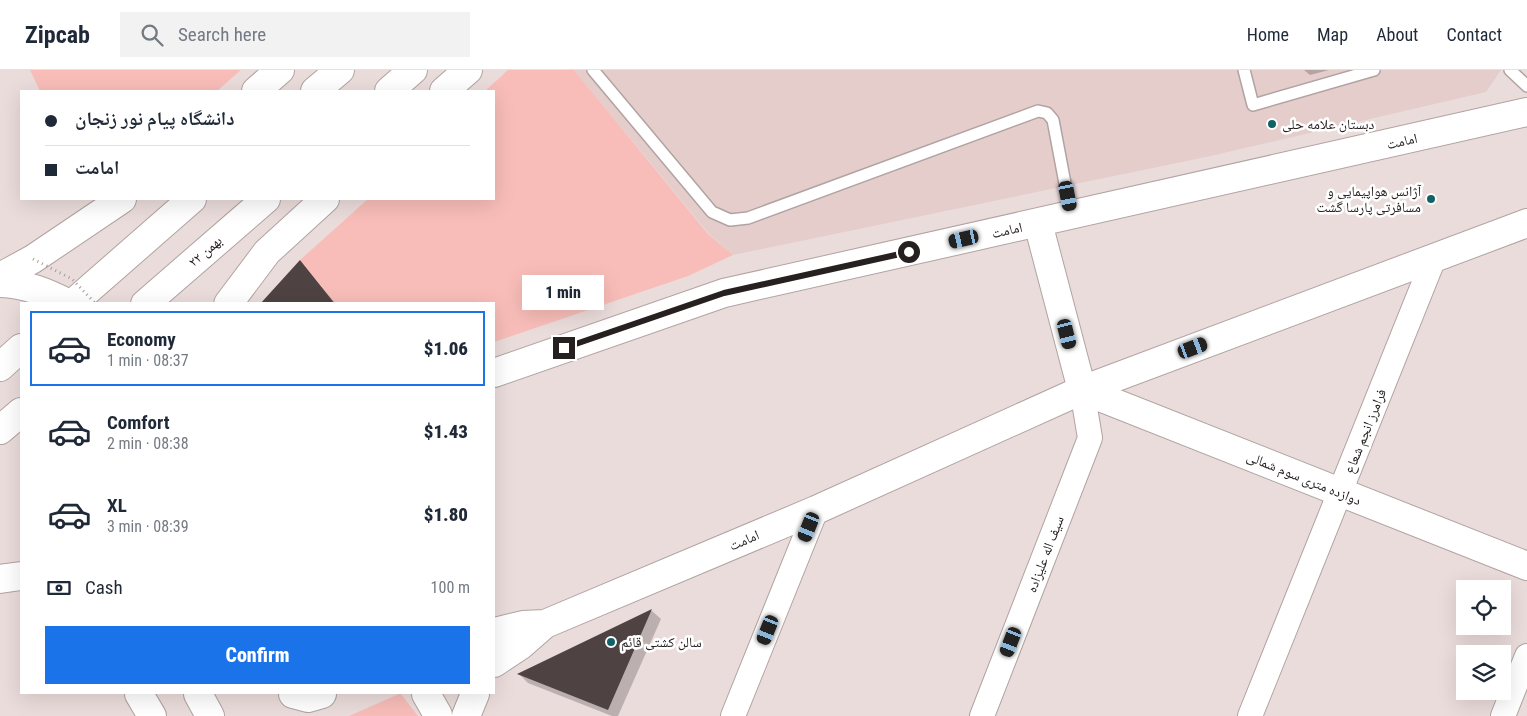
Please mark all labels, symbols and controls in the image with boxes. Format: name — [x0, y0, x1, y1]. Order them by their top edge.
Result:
search box — [120, 12, 470, 57]
text: Zipcab — [25, 21, 90, 49]
icon: search — [138, 21, 166, 49]
text: Search here — [178, 23, 266, 46]
text: Home — [1247, 24, 1289, 45]
text: Map — [1317, 24, 1348, 45]
text: About — [1376, 24, 1418, 45]
text: Contact — [1446, 24, 1502, 45]
text: دانشگاه پیام نور زنجان — [75, 107, 235, 130]
place label: دبستان علامه حلی — [1282, 116, 1375, 133]
marker: دبستان علامه حلی — [1266, 118, 1278, 130]
street label: امامت — [1385, 130, 1419, 152]
text: امامت — [75, 156, 119, 179]
car — [1057, 180, 1078, 212]
place label: آژانس هواپیمایی و مسافرتی پارسا گشت — [1316, 183, 1421, 216]
marker: آژانس هواپیمایی و مسافرتی پارسا گشت — [1425, 193, 1437, 205]
street label: امامت — [990, 219, 1024, 241]
car — [947, 228, 980, 250]
street label: ۲۲ بهمن — [185, 232, 226, 271]
route start — [898, 241, 920, 263]
callout: 1 min — [523, 276, 605, 310]
text: 1 min — [545, 283, 581, 302]
car — [1056, 318, 1077, 350]
icon: car — [47, 326, 92, 371]
text: Economy — [107, 328, 176, 351]
car — [1176, 336, 1209, 360]
text: $1.06 — [424, 337, 468, 360]
route end — [553, 337, 575, 359]
text: 1 min · 08:37 — [107, 351, 189, 370]
street label: فرامرز انجم شعاع — [1341, 386, 1391, 476]
icon: car — [47, 409, 92, 454]
text: Comfort — [107, 411, 170, 434]
text: $1.43 — [424, 420, 468, 443]
text: 2 min · 08:38 — [107, 434, 189, 453]
street label: دوازده متری سوم شمالی — [1244, 448, 1364, 510]
icon: car — [47, 492, 92, 537]
text: XL — [107, 494, 127, 517]
text: $1.80 — [424, 503, 468, 526]
car — [796, 510, 821, 544]
street label: سیف اله علیزاده — [1023, 513, 1068, 595]
text: 3 min · 08:39 — [107, 517, 189, 536]
street label: امامت — [727, 527, 761, 553]
icon: cash — [45, 574, 73, 602]
text: Cash — [85, 576, 123, 599]
text: 100 m — [431, 578, 470, 597]
map controls — [1456, 580, 1511, 700]
button: locate — [1456, 580, 1511, 635]
car — [755, 613, 780, 647]
car — [998, 625, 1023, 659]
button: Confirm — [45, 626, 470, 684]
place label: سالن کشتی قائم — [621, 634, 702, 652]
marker: سالن کشتی قائم — [605, 636, 617, 648]
button: layers — [1456, 645, 1511, 700]

